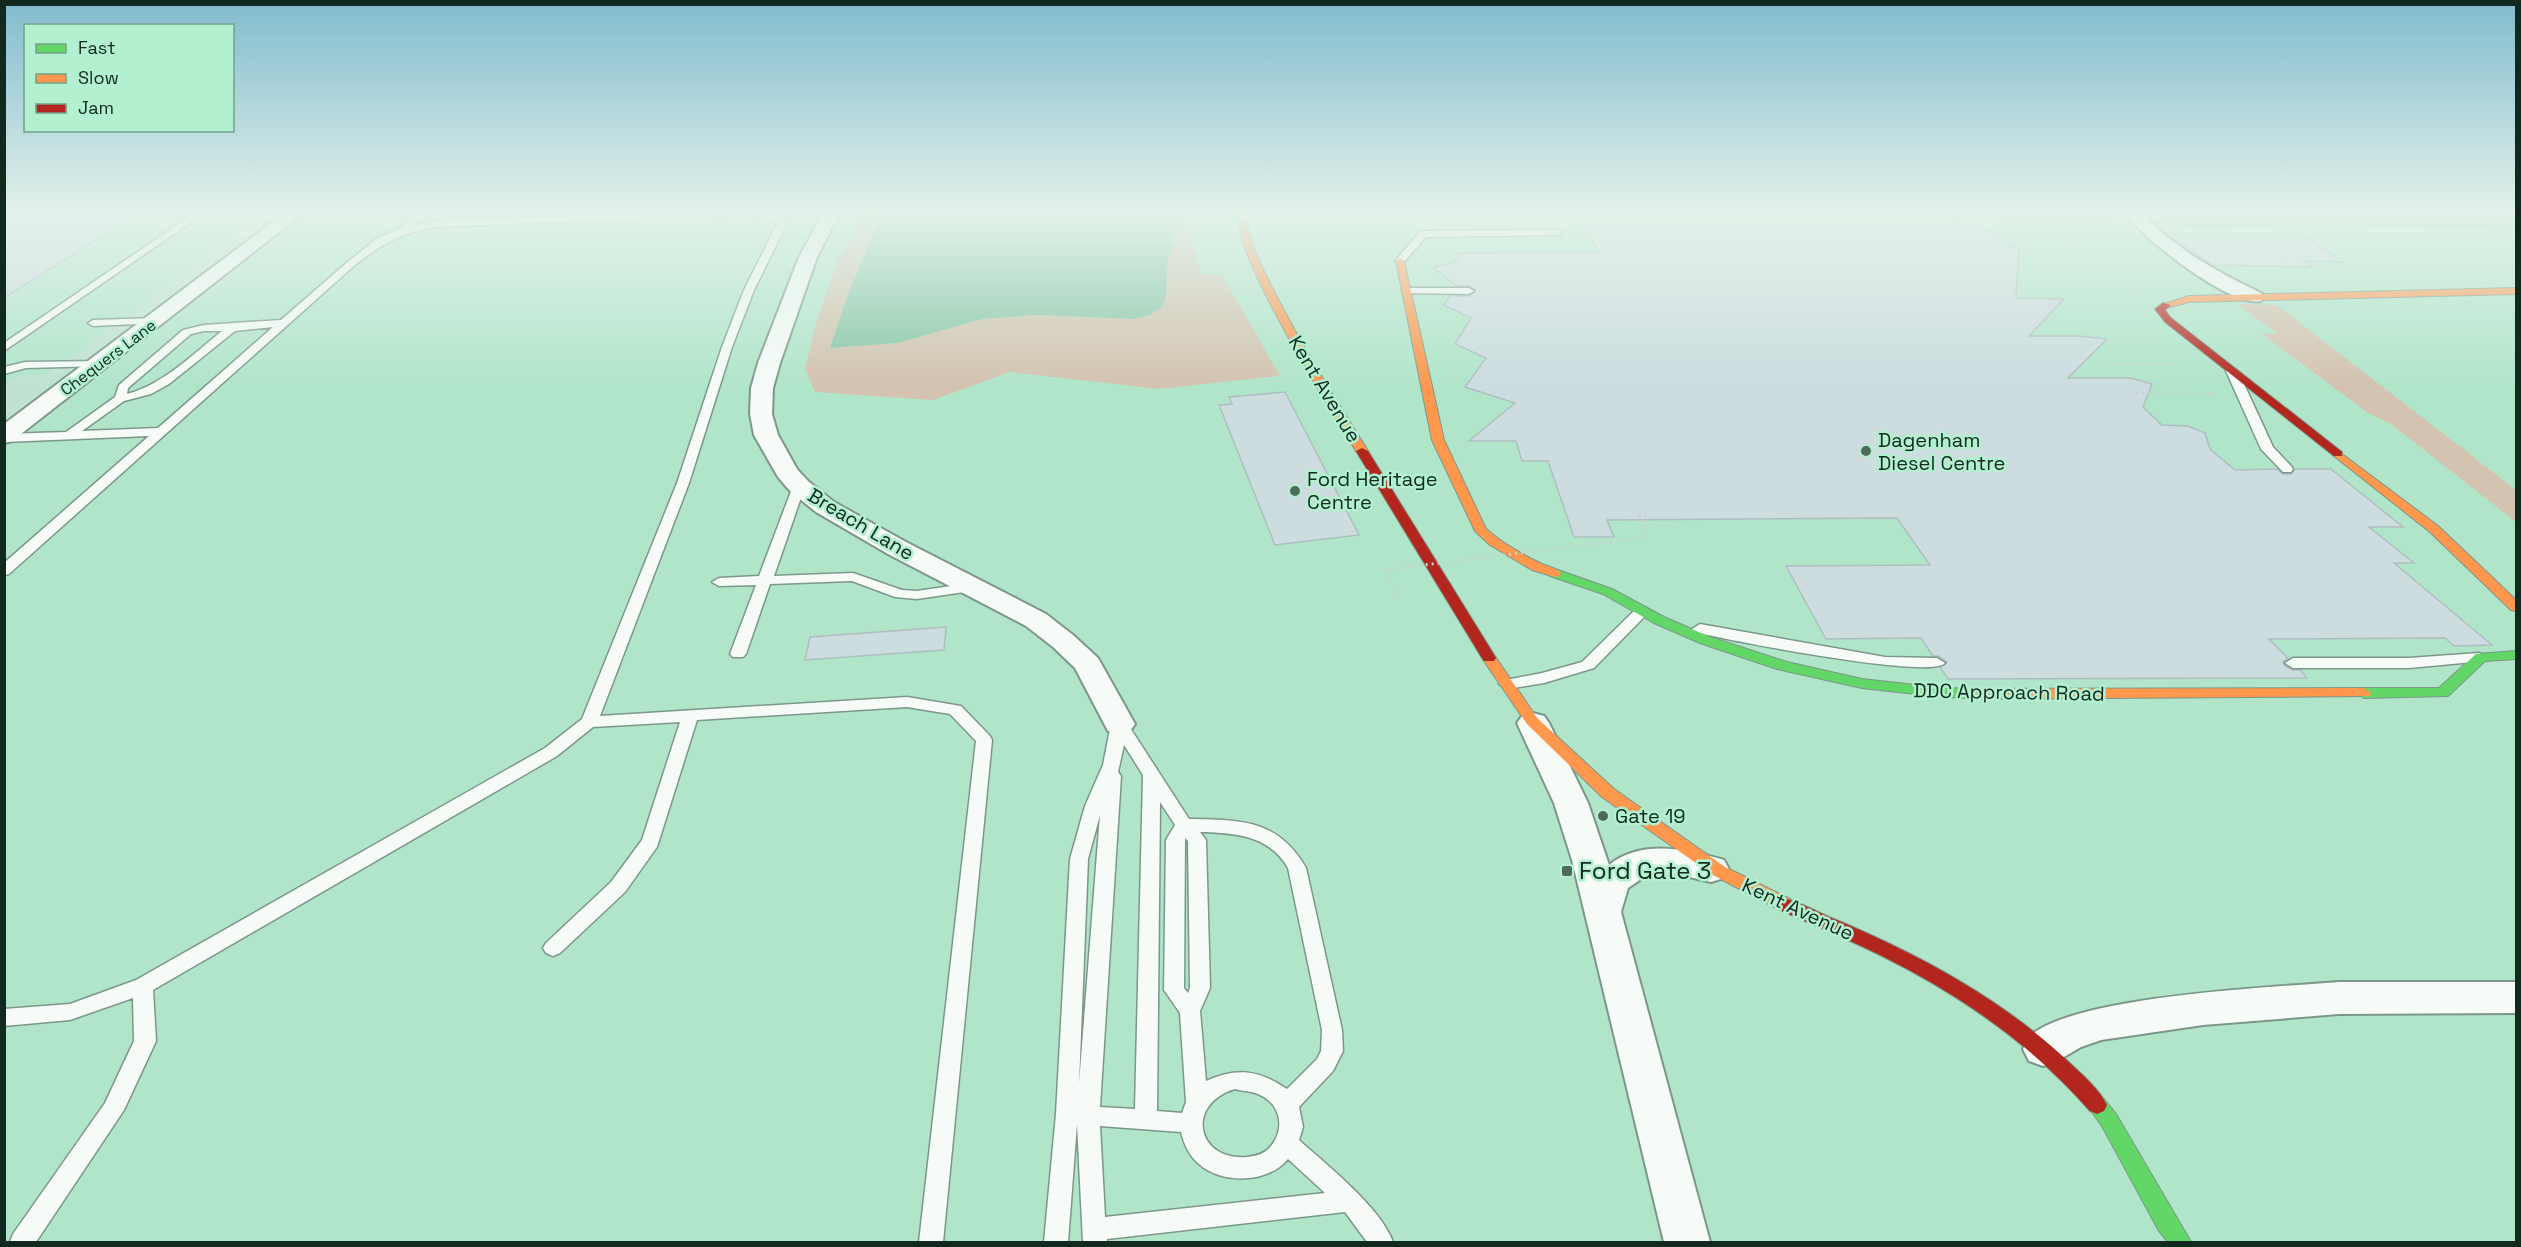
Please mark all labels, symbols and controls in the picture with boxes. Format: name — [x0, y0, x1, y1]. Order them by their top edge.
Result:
legend — [24, 24, 234, 132]
text: Fast — [78, 36, 115, 59]
text: Slow — [78, 66, 119, 89]
text: Jam — [78, 96, 114, 119]
street label: Chequers Lane — [56, 314, 160, 400]
street label: Kent Avenue — [1283, 331, 1367, 447]
place label: Dagenham Diesel Centre — [1878, 427, 2005, 476]
marker: Dagenham Diesel Centre — [1859, 444, 1873, 458]
place label: Ford Heritage Centre — [1307, 466, 1438, 515]
street label: Breach Lane — [803, 482, 919, 566]
marker: Ford Heritage Centre — [1288, 484, 1302, 498]
street label: DDC Approach Road — [1913, 677, 2105, 707]
place label: Gate 19 — [1615, 803, 1686, 829]
marker: Gate 19 — [1596, 809, 1610, 823]
place label: Ford Gate 3 — [1579, 855, 1711, 886]
marker: Ford Gate 3 — [1560, 864, 1574, 878]
street label: Kent Avenue — [1738, 872, 1858, 946]

